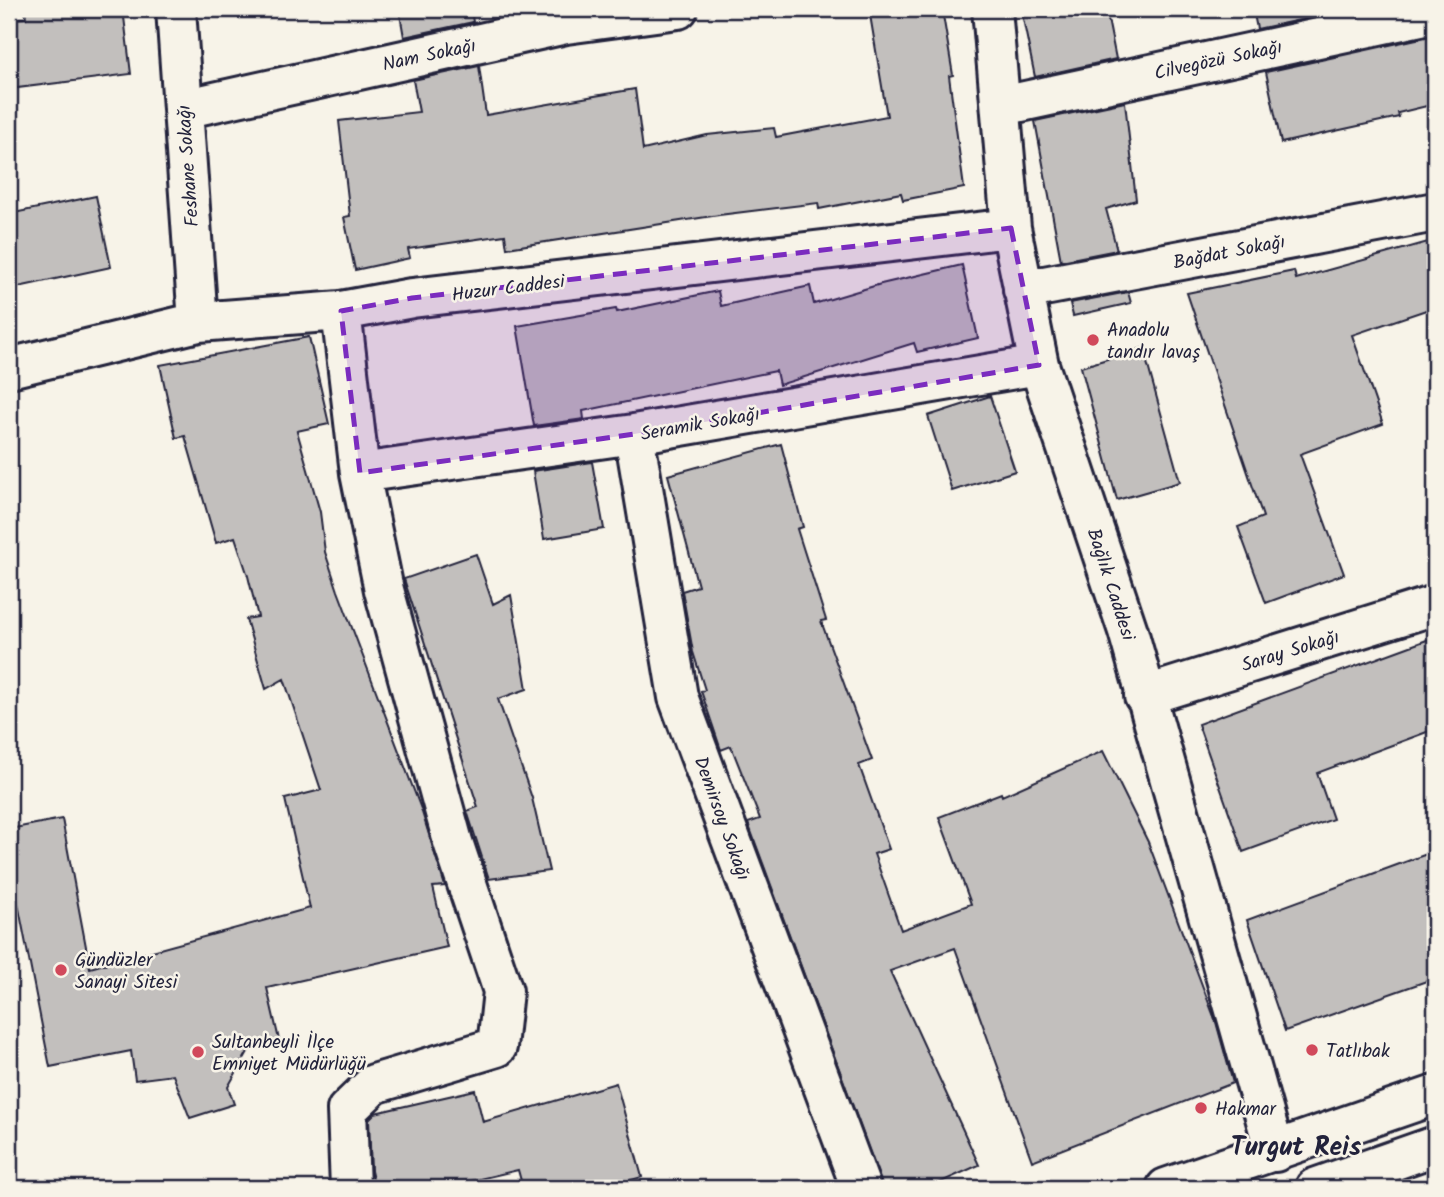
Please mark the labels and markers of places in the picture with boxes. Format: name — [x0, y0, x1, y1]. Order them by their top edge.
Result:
place label: Anadolu tandır lavaş — [1107, 316, 1200, 368]
marker: Anadolu tandır lavaş — [1085, 332, 1101, 348]
place label: Gündüzler Sanayi Sitesi — [75, 946, 179, 998]
marker: Gündüzler Sanayi Sitesi — [53, 962, 69, 978]
place label: Sultanbeyli İlçe Emniyet Müdürlüğü — [212, 1028, 366, 1080]
place label: Tatlıbak — [1326, 1037, 1390, 1067]
marker: Tatlıbak — [1304, 1042, 1320, 1058]
marker: Sultanbeyli İlçe Emniyet Müdürlüğü — [190, 1044, 206, 1060]
place label: Hakmar — [1215, 1095, 1278, 1125]
marker: Hakmar — [1193, 1100, 1209, 1116]

